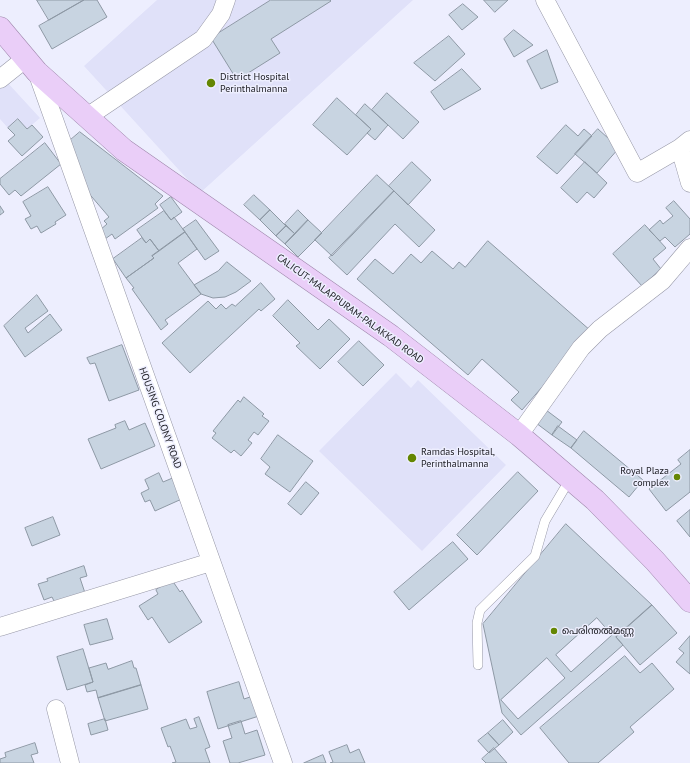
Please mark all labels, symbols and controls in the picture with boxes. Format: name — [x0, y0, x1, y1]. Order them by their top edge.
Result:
place label: District Hospital Perinthalmanna — [220, 71, 289, 94]
marker: District Hospital Perinthalmanna — [205, 77, 217, 89]
street label: CALICUT-MALAPPURAM-PALAKKAD ROAD — [274, 252, 426, 366]
street label: HOUSING COLONY ROAD — [136, 366, 184, 470]
place label: Ramdas Hospital, Perinthalmanna — [421, 446, 495, 470]
marker: Ramdas Hospital, Perinthalmanna — [406, 452, 418, 464]
place label: Royal Plaza complex — [620, 465, 669, 488]
marker: Royal Plaza complex — [672, 472, 682, 482]
place label: പെരിന്തൽമണ്ണ — [562, 625, 634, 637]
marker: പെരിന്തൽമണ്ണ — [549, 626, 559, 636]

